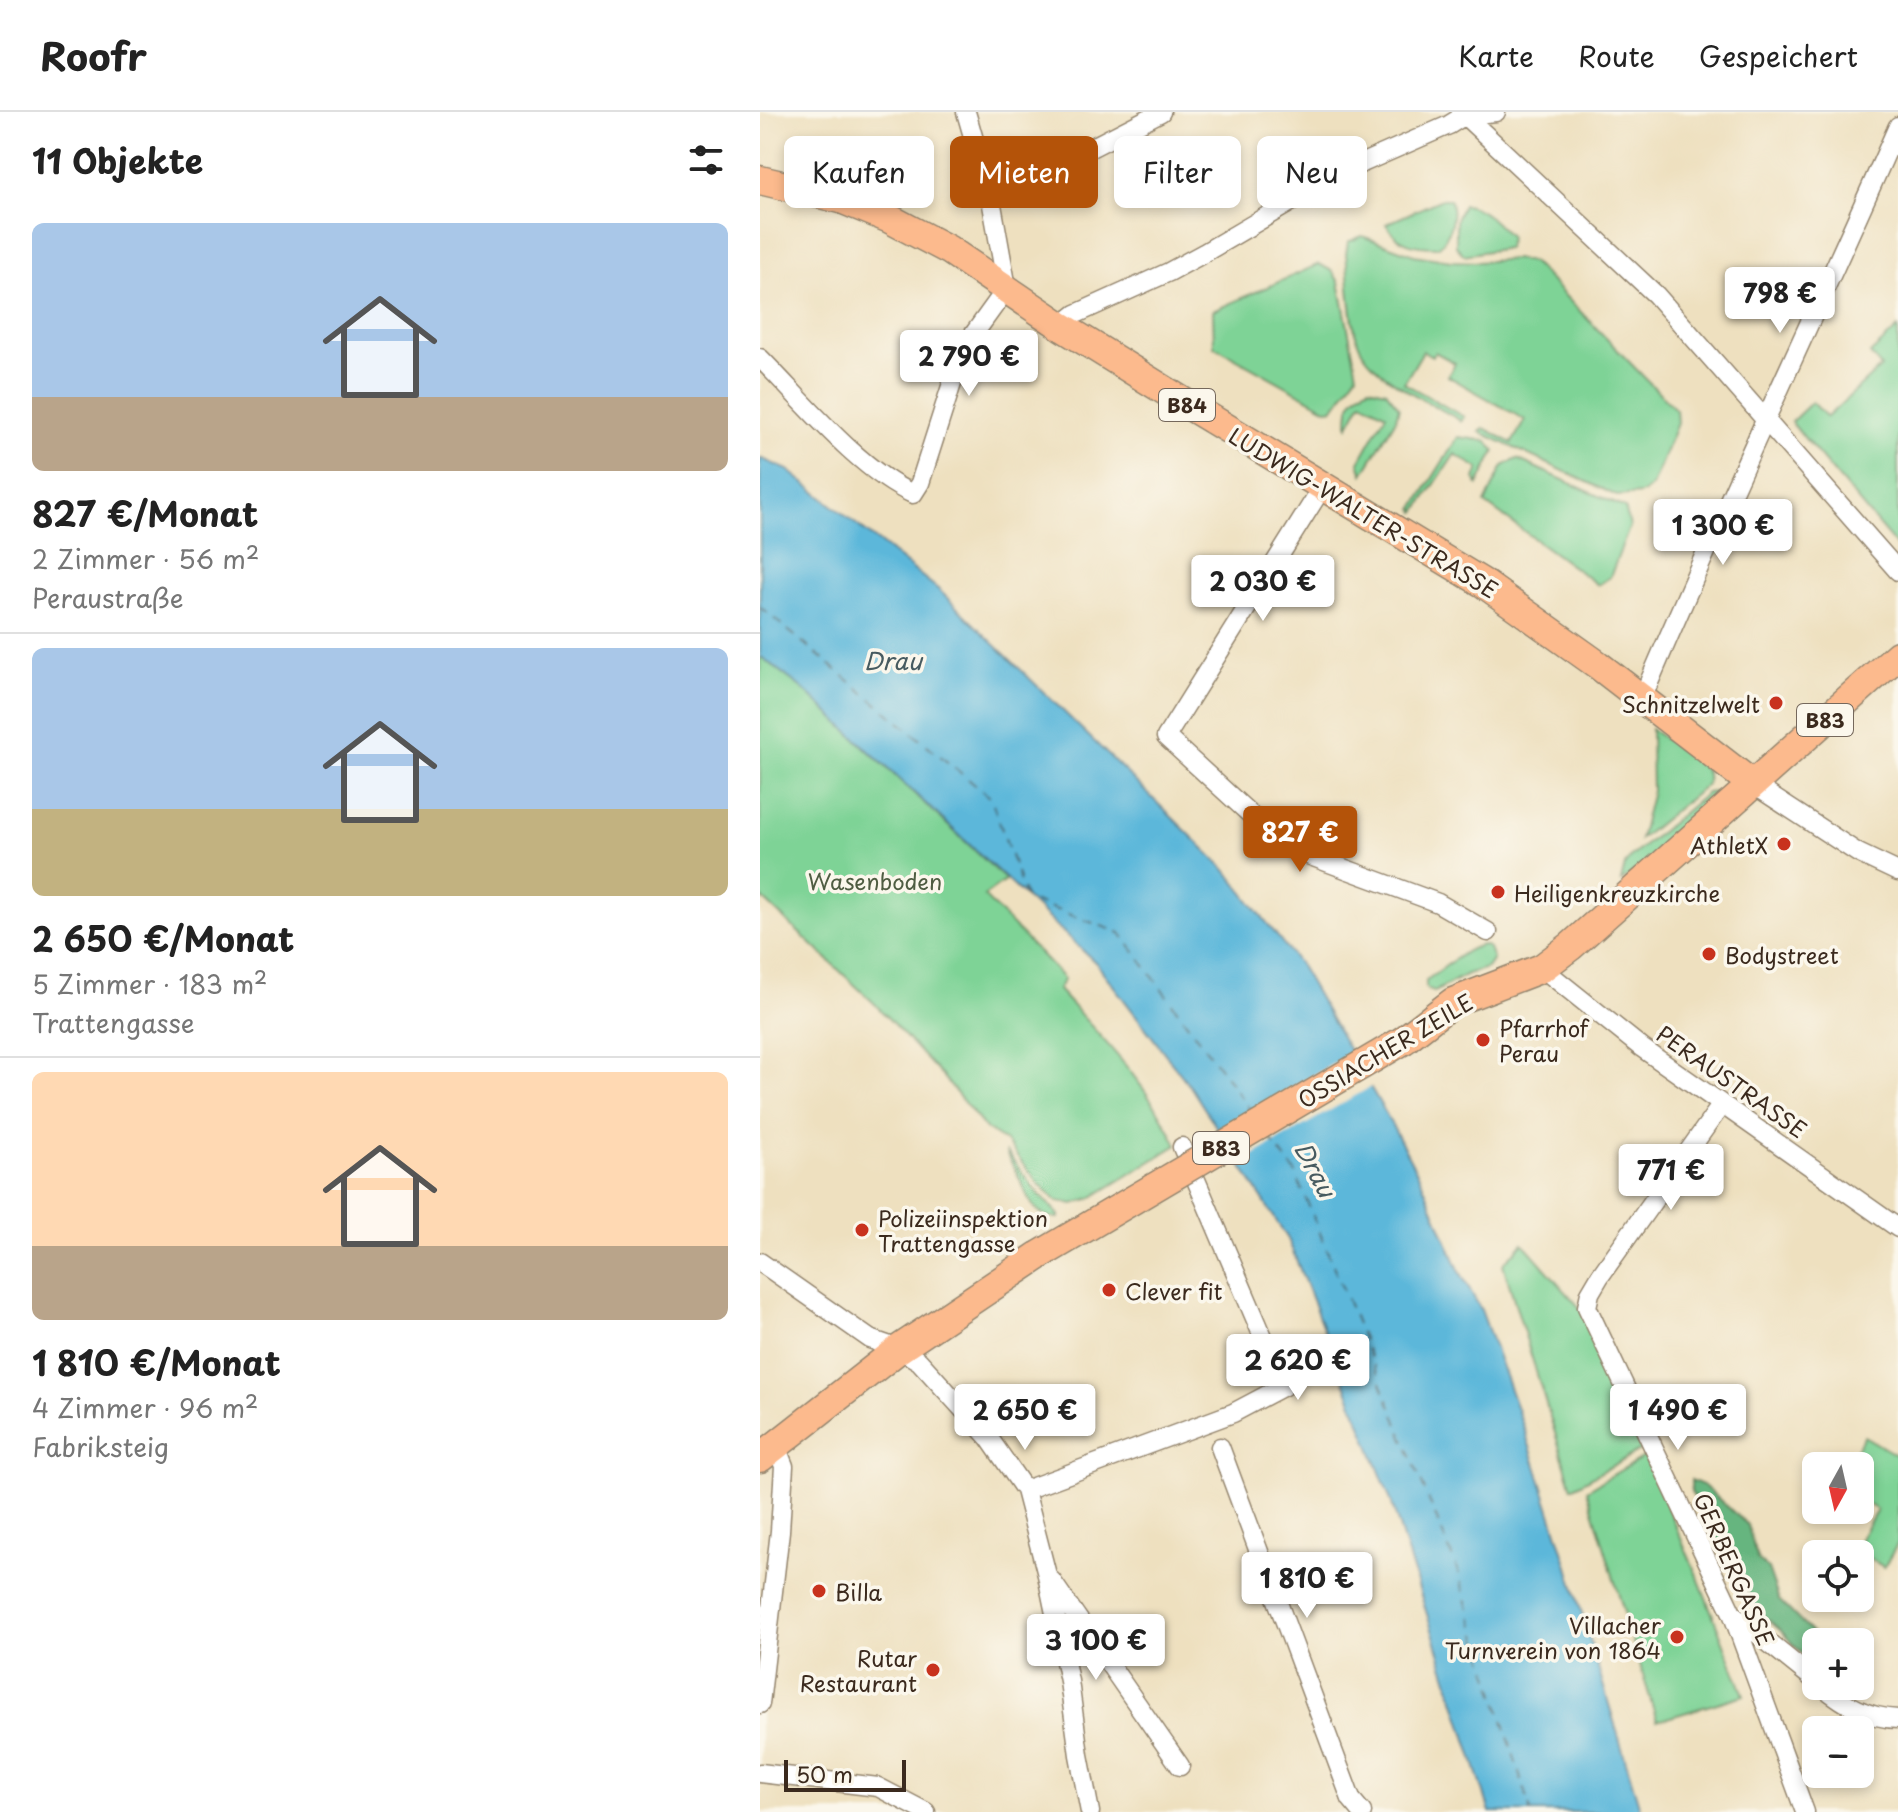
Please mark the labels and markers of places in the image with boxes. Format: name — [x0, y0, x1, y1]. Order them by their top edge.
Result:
pin: 798 € — [1724, 267, 1836, 335]
pin: 2 790 € — [895, 330, 1043, 398]
pin: 1 300 € — [1649, 499, 1797, 567]
pin: 2 030 € — [1189, 555, 1337, 623]
place label: Schnitzelwelt — [1622, 687, 1760, 720]
marker: Schnitzelwelt — [1767, 694, 1785, 712]
pin: 827 € — [1244, 806, 1356, 874]
place label: AthletX — [1690, 828, 1768, 861]
marker: AthletX — [1775, 835, 1793, 853]
place label: Heiligenkreuzkirche — [1514, 876, 1720, 909]
marker: Heiligenkreuzkirche — [1489, 883, 1507, 901]
place label: Bodystreet — [1725, 938, 1839, 971]
marker: Bodystreet — [1700, 945, 1718, 963]
place label: Pfarrhof Perau — [1499, 1011, 1590, 1069]
marker: Pfarrhof Perau — [1474, 1031, 1492, 1049]
pin: 771 € — [1615, 1144, 1727, 1212]
place label: Polizeiinspektion Trattengasse — [878, 1201, 1048, 1259]
marker: Polizeiinspektion Trattengasse — [853, 1221, 871, 1239]
place label: Clever fit — [1125, 1274, 1223, 1307]
marker: Clever fit — [1100, 1281, 1118, 1299]
pin: 2 620 € — [1224, 1334, 1372, 1402]
pin: 2 650 € — [951, 1384, 1099, 1452]
pin: 1 490 € — [1604, 1384, 1752, 1452]
pin: 1 810 € — [1233, 1552, 1381, 1620]
place label: Billa — [835, 1575, 882, 1608]
marker: Billa — [810, 1582, 828, 1600]
place label: Villacher Turnverein von 1864 — [1445, 1608, 1662, 1666]
pin: 3 100 € — [1022, 1614, 1170, 1682]
marker: Villacher Turnverein von 1864 — [1668, 1628, 1686, 1646]
place label: Rutar Restaurant — [799, 1641, 917, 1699]
marker: Rutar Restaurant — [924, 1661, 942, 1679]

